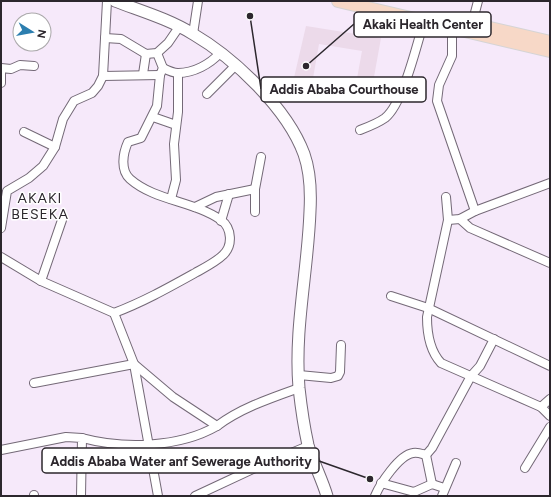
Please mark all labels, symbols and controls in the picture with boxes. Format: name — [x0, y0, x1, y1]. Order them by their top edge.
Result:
north arrow — [12, 12, 52, 52]
callout: Akaki Health Center — [354, 12, 491, 37]
text: Akaki Health Center — [363, 17, 483, 32]
text: N — [34, 28, 49, 39]
callout: Addis Ababa Courthouse — [261, 77, 426, 102]
text: Addis Ababa Courthouse — [269, 82, 419, 97]
district label: AKAKI BESEKA — [11, 190, 69, 223]
callout: Addis Ababa Water anf Sewerage Authority — [42, 448, 319, 473]
text: Addis Ababa Water anf Sewerage Authority — [50, 454, 312, 469]

